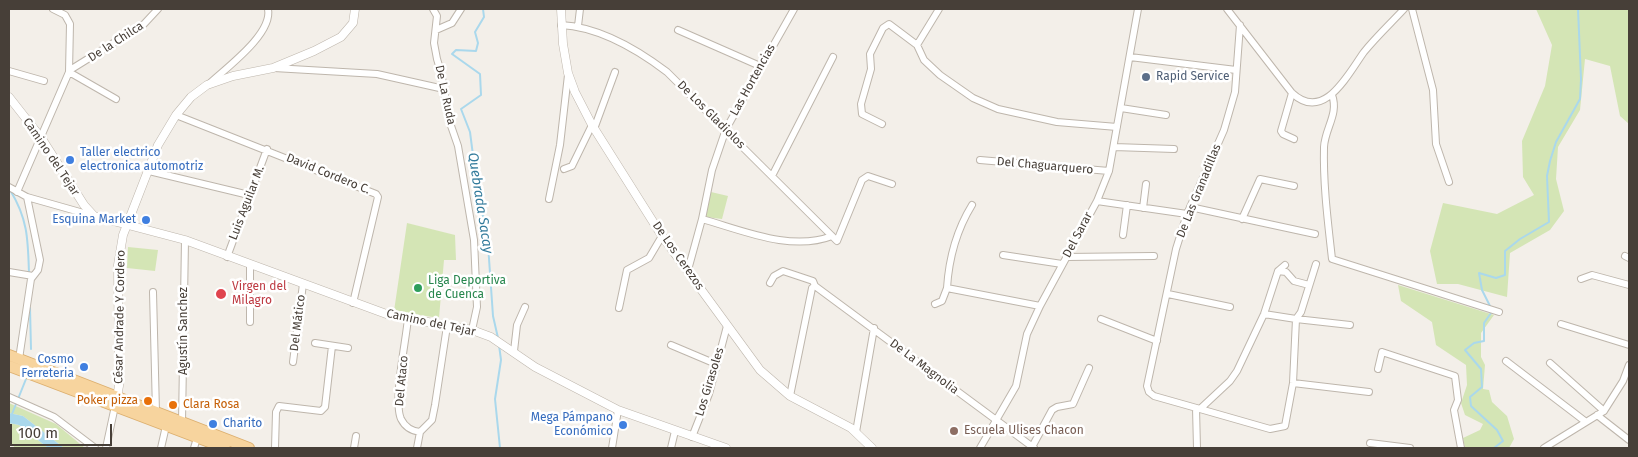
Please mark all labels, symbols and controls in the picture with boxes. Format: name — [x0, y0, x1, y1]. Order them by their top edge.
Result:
street label: De la Chilca — [86, 19, 146, 65]
street label: Las Hortencias — [727, 42, 779, 118]
street label: De La Ruda — [432, 64, 458, 126]
place label: Rapid Service — [1156, 70, 1230, 84]
marker: Rapid Service — [1140, 71, 1152, 83]
street label: De Los Gladiolos — [674, 78, 748, 152]
street label: Camino del Tejar — [20, 115, 82, 199]
street label: De Las Granadillas — [1174, 142, 1224, 240]
place label: Taller electrico electronica automotriz — [80, 146, 203, 174]
street label: David Cordero C. — [284, 151, 372, 197]
water label: Quebrada Sacay — [464, 151, 496, 255]
marker: Taller electrico electronica automotriz — [64, 154, 76, 166]
street label: Del Chaguarquero — [996, 155, 1094, 177]
street label: Luis Aguilar M. — [226, 164, 268, 242]
street label: Del Sarar — [1060, 210, 1096, 260]
place label: Esquina Market — [52, 213, 136, 227]
marker: Esquina Market — [140, 214, 152, 226]
street label: De Los Cerezos — [649, 219, 707, 293]
street label: César Andrade Y Cordero — [112, 250, 128, 384]
place label: Liga Deportiva de Cuenca — [428, 274, 506, 302]
place label: Virgen del Milagro — [232, 280, 287, 308]
marker: Liga Deportiva de Cuenca — [412, 282, 424, 294]
street label: Agustín Sanchez — [177, 287, 191, 375]
marker: Virgen del Milagro — [214, 287, 228, 301]
street label: Del Mático — [287, 294, 309, 352]
street label: Camino del Tejar — [385, 306, 477, 340]
street label: De La Magnolia — [887, 336, 961, 398]
street label: Los Girasoles — [693, 346, 727, 418]
place label: Cosmo Ferreteria — [21, 353, 74, 381]
street label: Del Ataco — [393, 355, 411, 407]
marker: Cosmo Ferreteria — [78, 361, 90, 373]
place label: Poker pizza — [77, 394, 138, 408]
marker: Poker pizza — [142, 395, 154, 407]
place label: Clara Rosa — [183, 398, 240, 412]
marker: Clara Rosa — [167, 399, 179, 411]
place label: Mega Pámpano Económico — [531, 411, 613, 439]
scale bar — [12, 414, 115, 446]
place label: Charito — [223, 417, 262, 431]
marker: Charito — [207, 418, 219, 430]
marker: Mega Pámpano Económico — [617, 419, 629, 431]
text: 100 m — [18, 424, 58, 442]
place label: Escuela Ulises Chacon — [964, 424, 1084, 438]
marker: Escuela Ulises Chacon — [948, 425, 960, 437]

